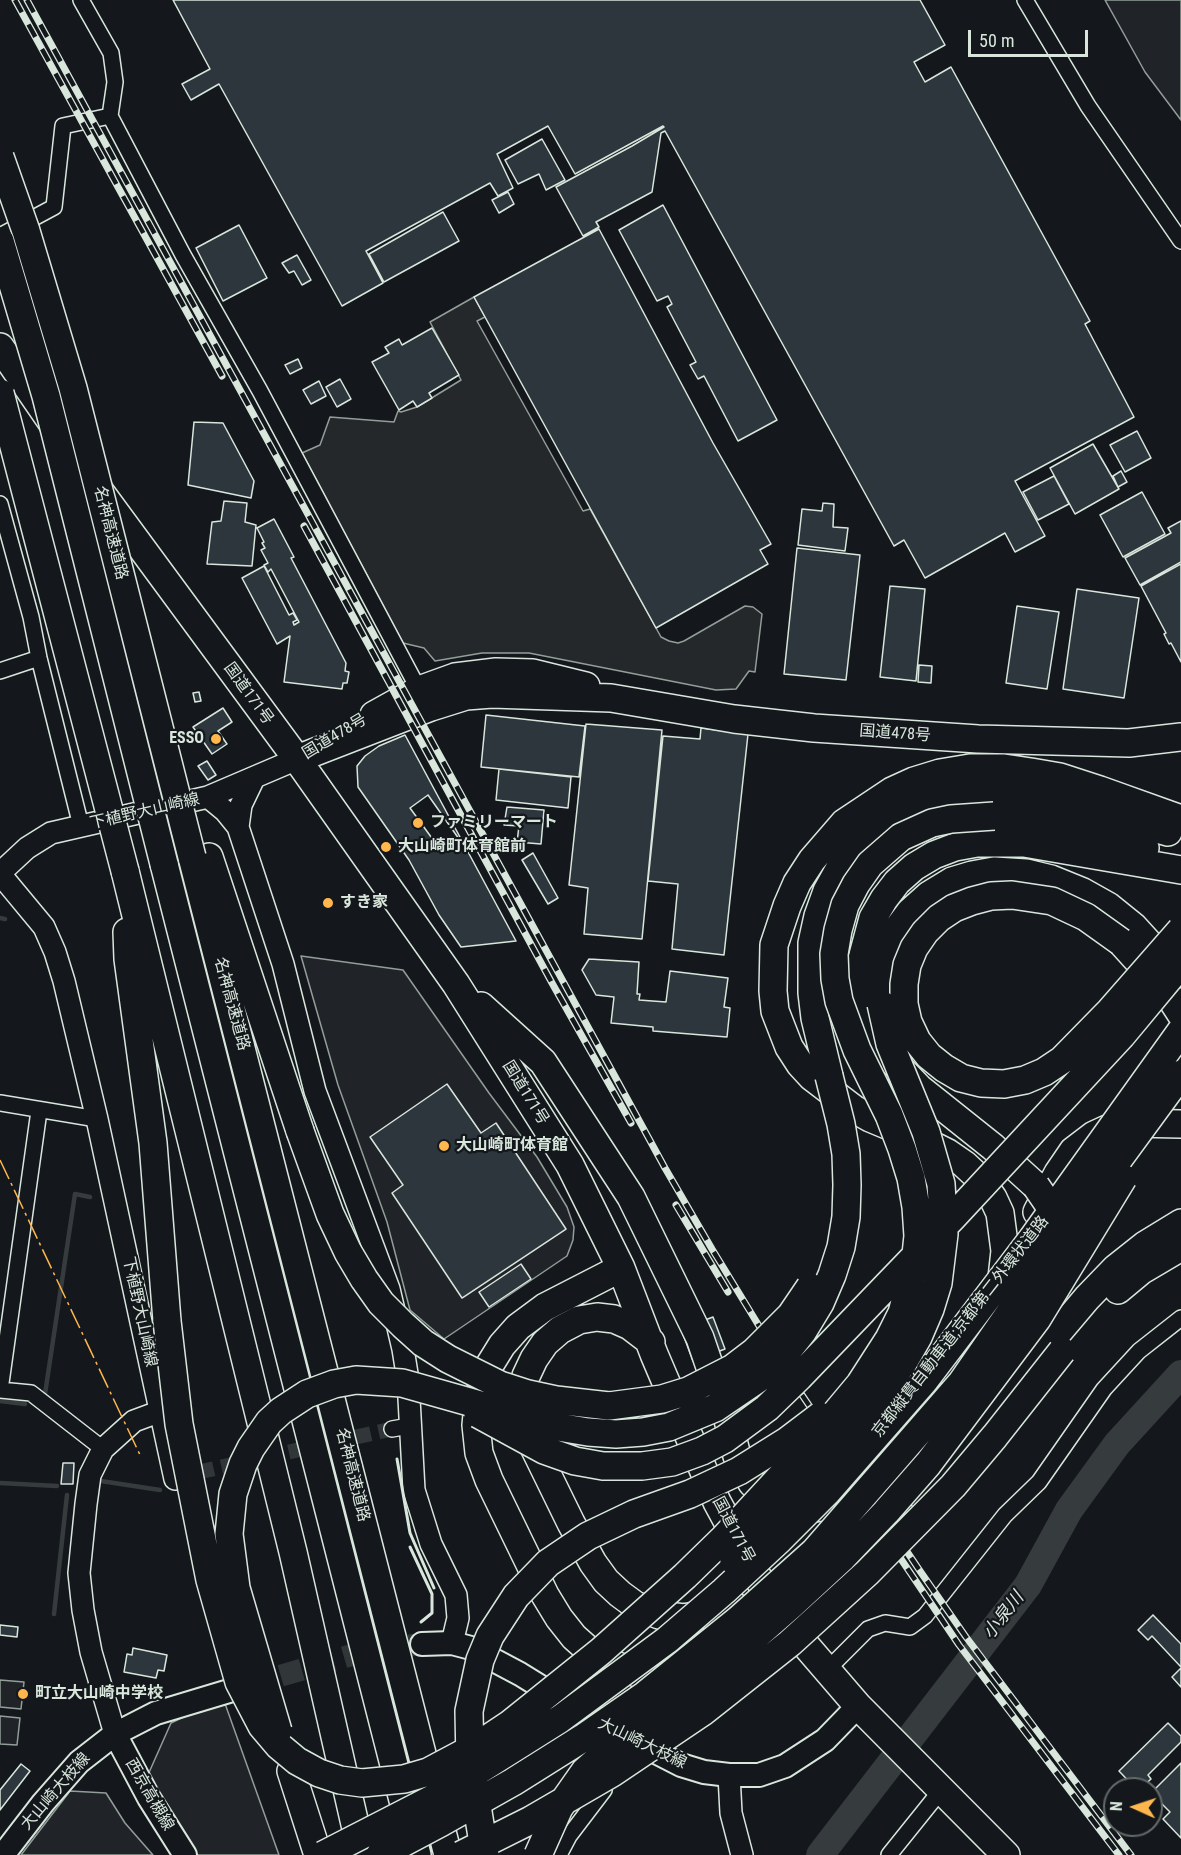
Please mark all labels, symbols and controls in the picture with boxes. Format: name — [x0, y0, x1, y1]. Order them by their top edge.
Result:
scale bar — [971, 18, 1091, 56]
text: 50 m — [979, 30, 1014, 51]
street label: 名神高速道路 — [89, 484, 131, 582]
street label: 国道171号 — [219, 659, 277, 729]
street label: 国道478号 — [299, 710, 371, 764]
street label: 国道478号 — [859, 722, 931, 746]
place label: ESSO — [169, 729, 204, 749]
marker: ESSO — [209, 732, 223, 746]
street label: 下植野大山崎線 — [88, 790, 202, 834]
place label: ファミリーマート — [430, 813, 558, 833]
marker: ファミリーマート — [411, 816, 425, 830]
place label: 大山崎町体育館前 — [398, 837, 526, 857]
marker: 大山崎町体育館前 — [379, 840, 393, 854]
place label: すき家 — [340, 893, 388, 913]
marker: すき家 — [321, 896, 335, 910]
street label: 名神高速道路 — [209, 955, 253, 1053]
street label: 国道171号 — [498, 1058, 552, 1128]
place label: 大山崎町体育館 — [456, 1136, 568, 1156]
marker: 大山崎町体育館 — [437, 1139, 451, 1153]
street label: 京都縦貫自動車道;京都第二外環状道路 — [869, 1213, 1053, 1441]
street label: 下植野大山崎線 — [118, 1255, 160, 1369]
street label: 名神高速道路 — [331, 1426, 373, 1524]
street label: 国道171号 — [708, 1494, 758, 1566]
water label: 小泉川 — [979, 1588, 1029, 1644]
place label: 町立大山崎中学校 — [35, 1684, 163, 1704]
marker: 町立大山崎中学校 — [16, 1687, 30, 1701]
street label: 大山崎大枝線 — [595, 1714, 689, 1774]
street label: 大山崎大枝線 — [17, 1749, 95, 1835]
street label: 西京高槻線 — [121, 1756, 177, 1834]
north arrow — [1103, 1777, 1163, 1837]
text: N — [1107, 1801, 1126, 1812]

